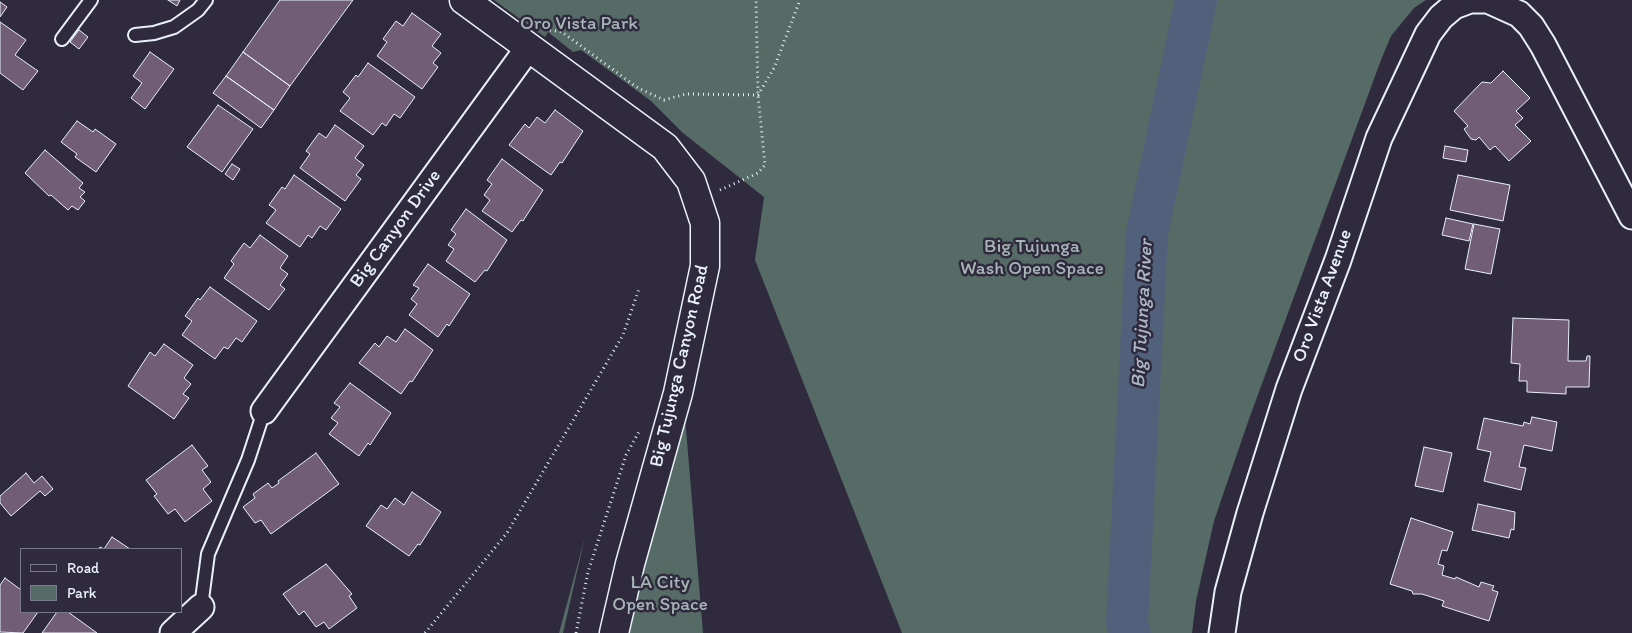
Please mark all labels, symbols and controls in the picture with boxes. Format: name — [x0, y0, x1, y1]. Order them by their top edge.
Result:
park label: Oro Vista Park — [520, 13, 638, 35]
street label: Big Canyon Drive — [346, 165, 446, 293]
street label: Oro Vista Avenue — [1288, 226, 1358, 366]
park label: Big Tujunga Wash Open Space — [960, 236, 1104, 280]
water label: Big Tujunga River — [1127, 239, 1159, 389]
street label: Big Tujunga Canyon Road — [646, 262, 714, 470]
legend — [20, 548, 182, 613]
text: Road — [67, 559, 99, 577]
park label: LA City Open Space — [612, 572, 708, 616]
text: Park — [67, 584, 97, 602]

